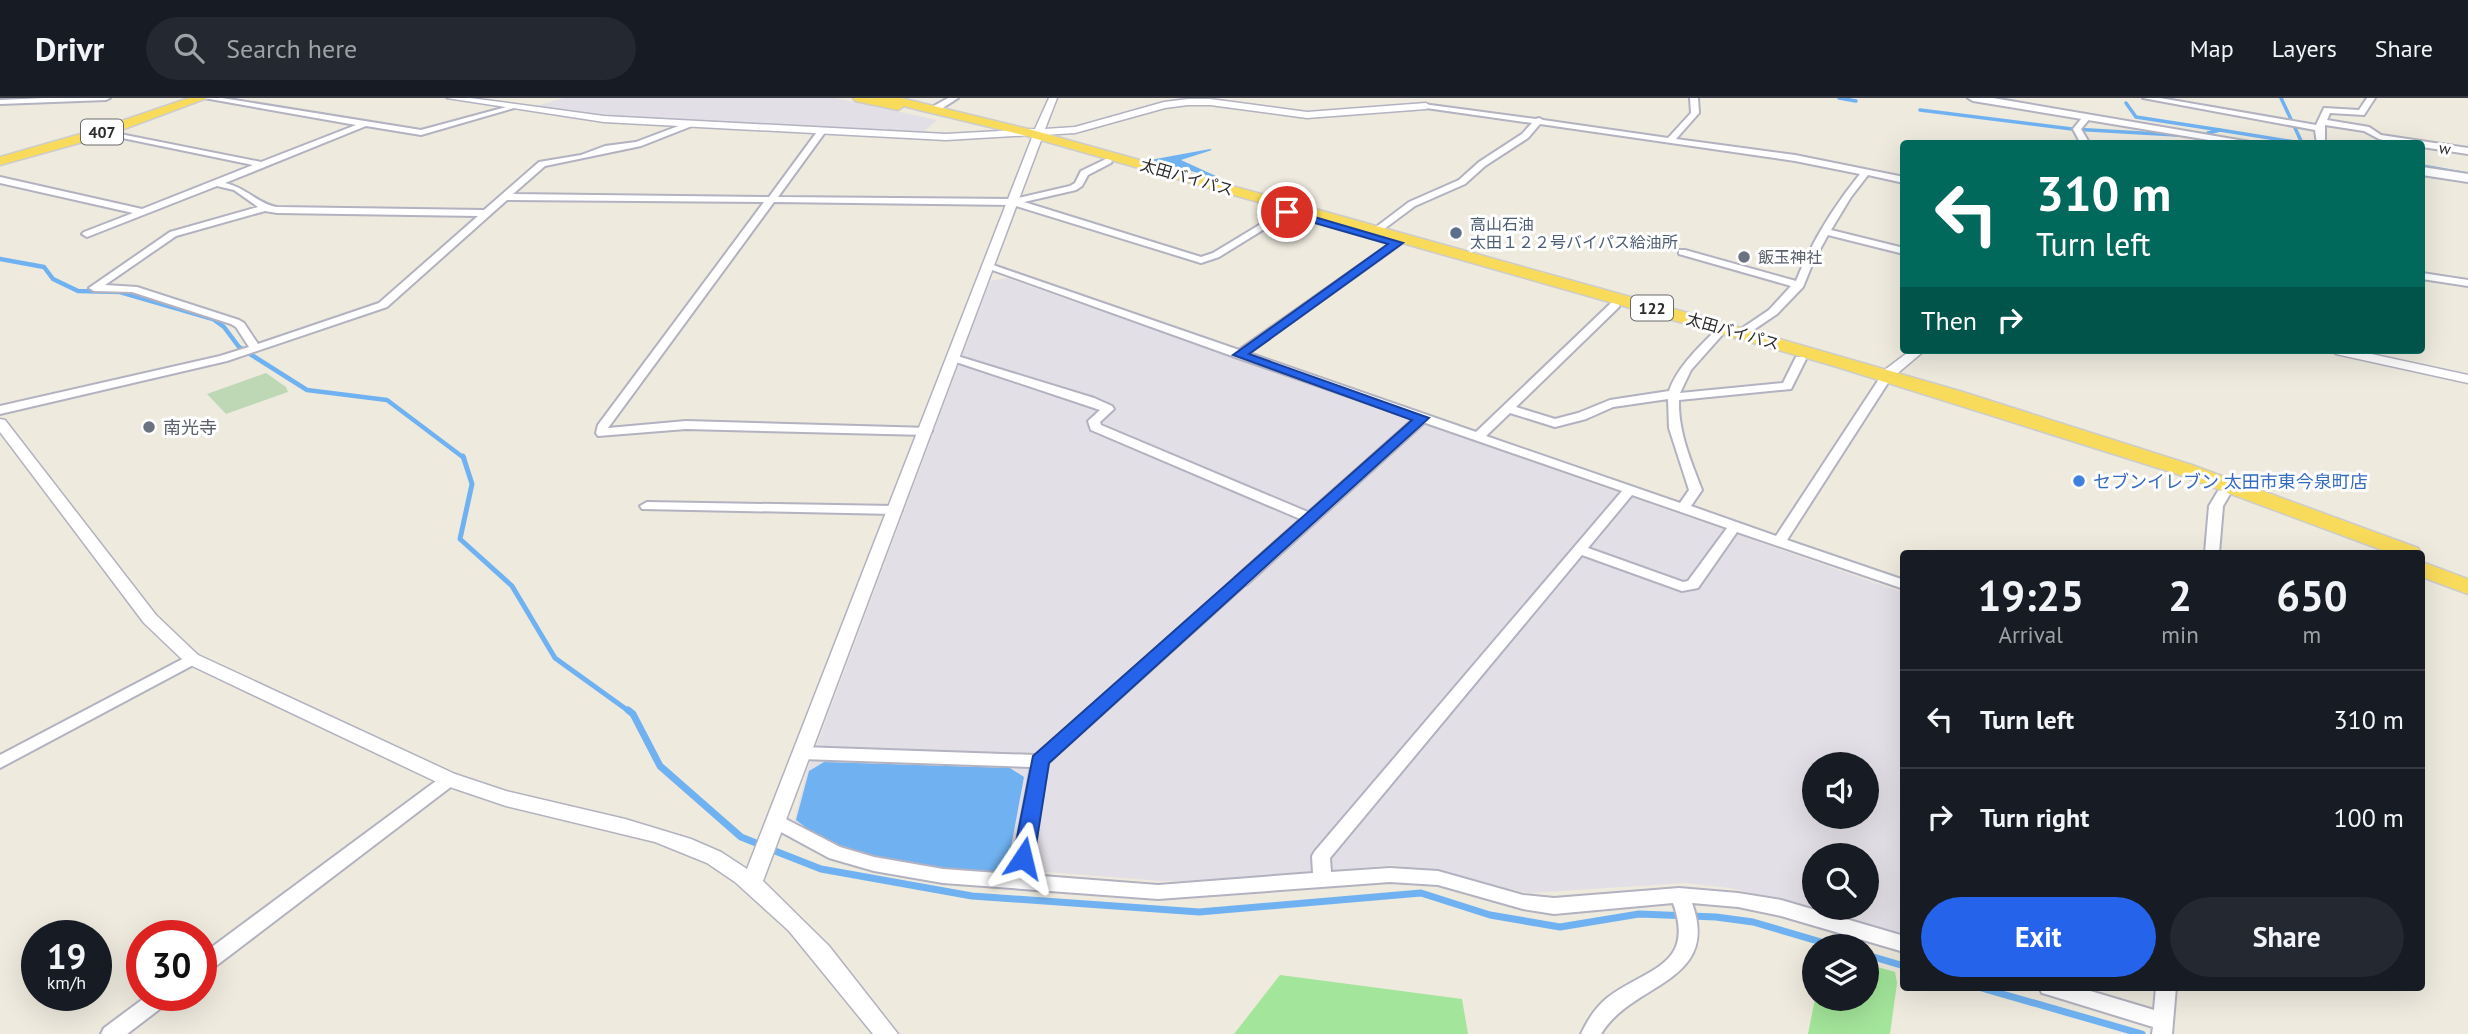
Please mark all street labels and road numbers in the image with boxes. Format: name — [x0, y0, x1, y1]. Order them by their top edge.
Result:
road number: 407 — [81, 120, 123, 144]
street label: w — [2438, 137, 2453, 159]
street label: 太田バイパス — [1138, 154, 1236, 200]
road number: 122 — [1631, 296, 1673, 320]
street label: 太田バイパス — [1684, 308, 1782, 354]

